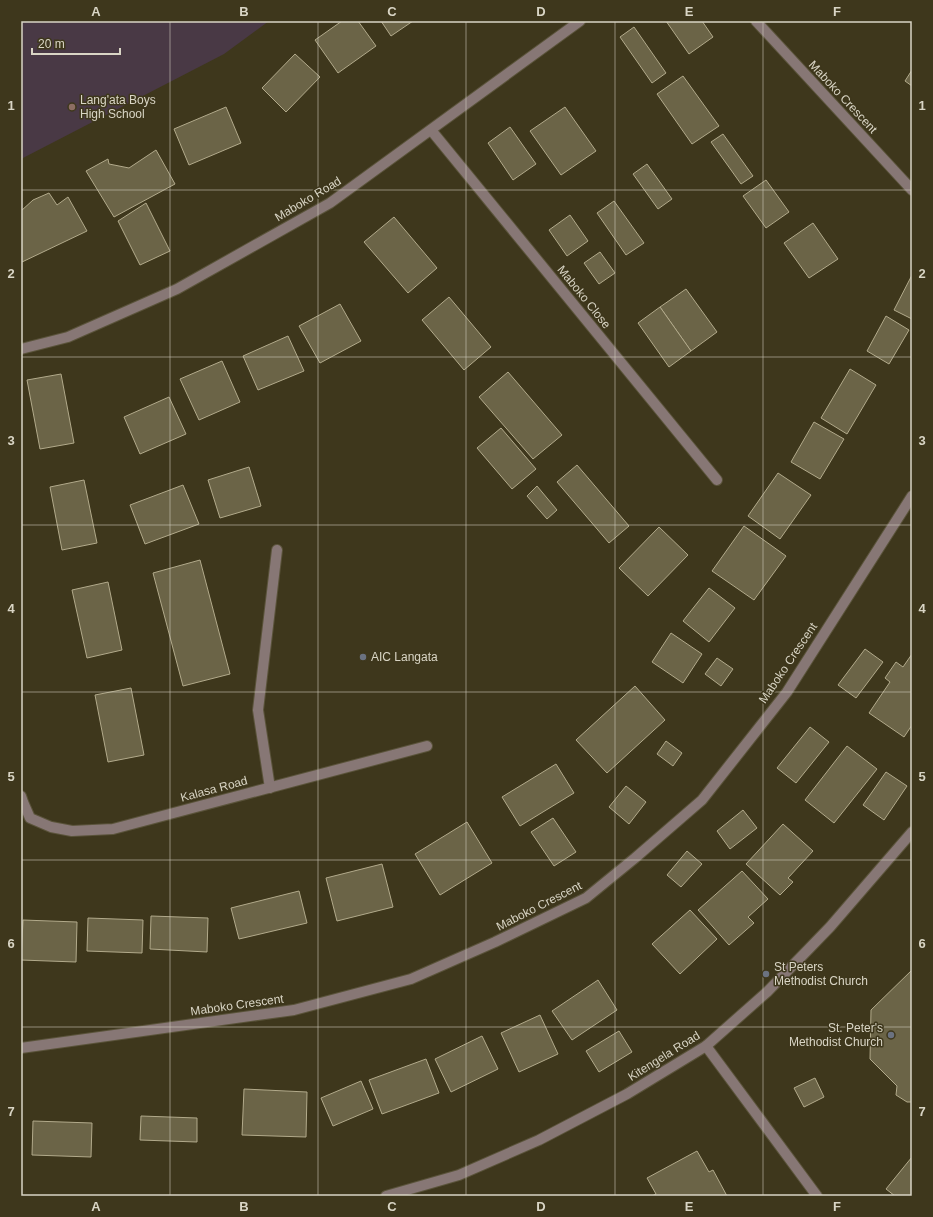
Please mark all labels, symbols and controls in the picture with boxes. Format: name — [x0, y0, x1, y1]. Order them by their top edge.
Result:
text: A — [91, 4, 101, 19]
text: B — [239, 4, 249, 19]
text: C — [387, 4, 397, 19]
text: D — [536, 4, 546, 19]
text: E — [685, 4, 694, 19]
text: F — [833, 4, 841, 19]
scale bar — [32, 30, 120, 56]
text: 20 m — [38, 37, 65, 51]
street label: Maboko Crescent — [806, 58, 881, 137]
place label: Lang'ata Boys High School — [80, 93, 156, 121]
text: 1 — [7, 98, 15, 113]
text: 1 — [918, 98, 926, 113]
marker: Lang'ata Boys High School — [67, 102, 77, 112]
street label: Maboko Road — [272, 174, 344, 224]
street label: Maboko Close — [554, 263, 614, 331]
text: 2 — [7, 266, 15, 281]
text: 2 — [918, 266, 926, 281]
text: 3 — [7, 433, 15, 448]
text: 3 — [918, 433, 926, 448]
text: 4 — [7, 601, 15, 616]
text: 4 — [918, 601, 926, 616]
street label: Maboko Crescent — [756, 620, 820, 706]
place label: AIC Langata — [371, 650, 438, 664]
marker: AIC Langata — [358, 652, 368, 662]
text: 5 — [7, 769, 15, 784]
text: 5 — [918, 769, 926, 784]
street label: Kalasa Road — [179, 773, 249, 805]
street label: Maboko Crescent — [494, 878, 585, 934]
text: 6 — [7, 936, 15, 951]
text: 6 — [918, 936, 926, 951]
place label: St Peters Methodist Church — [774, 960, 868, 988]
marker: St Peters Methodist Church — [761, 969, 771, 979]
street label: Maboko Crescent — [189, 991, 285, 1018]
place label: St. Peter's Methodist Church — [789, 1021, 883, 1049]
street label: Kitengela Road — [625, 1028, 703, 1084]
marker: St. Peter's Methodist Church — [886, 1030, 896, 1040]
text: 7 — [7, 1104, 15, 1119]
text: 7 — [918, 1104, 926, 1119]
text: A — [91, 1199, 101, 1214]
text: B — [239, 1199, 249, 1214]
text: C — [387, 1199, 397, 1214]
text: D — [536, 1199, 546, 1214]
text: E — [685, 1199, 694, 1214]
text: F — [833, 1199, 841, 1214]

